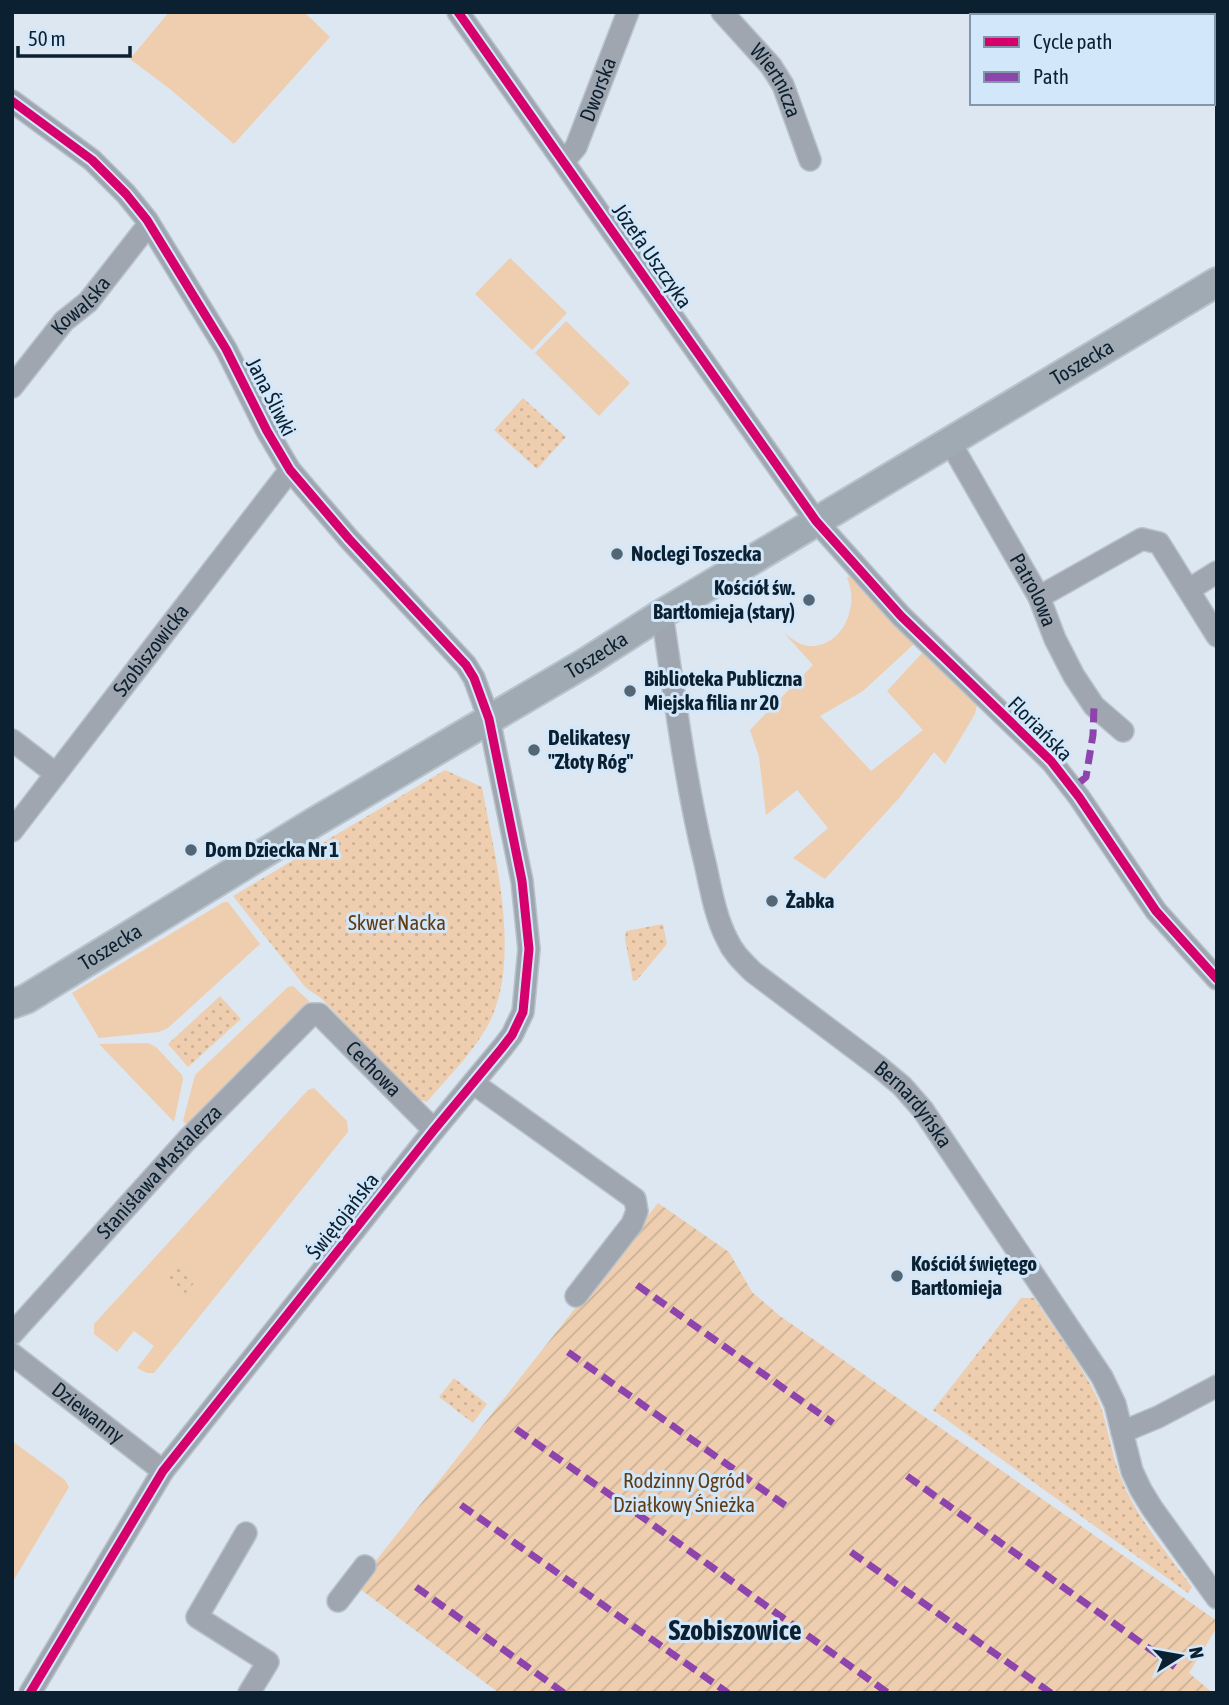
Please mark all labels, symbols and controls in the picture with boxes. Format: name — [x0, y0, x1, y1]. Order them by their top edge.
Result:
scale bar — [18, 14, 130, 58]
legend — [970, 14, 1215, 105]
text: 50 m — [28, 26, 66, 50]
text: Cycle path — [1033, 29, 1112, 53]
street label: Wiertnicza — [745, 38, 807, 120]
street label: Dworska — [574, 54, 620, 125]
text: Path — [1033, 64, 1069, 88]
street label: Józefa Uszczyka — [608, 199, 698, 312]
street label: Kowalska — [45, 271, 115, 339]
street label: Toszecka — [1046, 334, 1117, 390]
street label: Jana Śliwki — [242, 353, 302, 440]
place label: Noclegi Toszecka — [631, 541, 762, 565]
marker: Noclegi Toszecka — [609, 546, 625, 562]
street label: Patrolowa — [1005, 549, 1062, 630]
place label: Kościół św. Bartłomieja (stary) — [653, 575, 795, 623]
marker: Kościół św. Bartłomieja (stary) — [801, 592, 817, 608]
street label: Szobiszowicka — [107, 599, 193, 700]
street label: Toszecka — [561, 626, 632, 683]
place label: Biblioteka Publiczna Miejska filia nr 20 — [644, 666, 803, 714]
marker: Biblioteka Publiczna Miejska filia nr 20 — [622, 683, 638, 699]
street label: Floriańska — [1004, 691, 1078, 765]
place label: Delikatesy "Złoty Róg" — [548, 725, 633, 773]
marker: Delikatesy "Złoty Róg" — [526, 742, 542, 758]
place label: Dom Dziecka Nr 1 — [205, 837, 339, 861]
marker: Dom Dziecka Nr 1 — [183, 842, 199, 858]
place label: Żabka — [786, 888, 834, 912]
marker: Żabka — [764, 893, 780, 909]
park label: Skwer Nacka — [348, 910, 446, 934]
street label: Toszecka — [74, 918, 146, 975]
street label: Cechowa — [341, 1035, 407, 1101]
street label: Bernardyńska — [870, 1055, 958, 1152]
street label: Stanisława Mastalerza — [91, 1099, 226, 1243]
street label: Świętojańska — [301, 1168, 383, 1263]
place label: Kościół świętego Bartłomieja — [911, 1251, 1037, 1299]
marker: Kościół świętego Bartłomieja — [889, 1268, 905, 1284]
street label: Dziewanny — [48, 1377, 130, 1448]
park label: Rodzinny Ogród Działkowy Śnieżka — [613, 1468, 755, 1516]
district label: Szobiszowice — [668, 1614, 802, 1646]
north arrow — [1145, 1621, 1215, 1691]
text: N — [1185, 1645, 1209, 1660]

